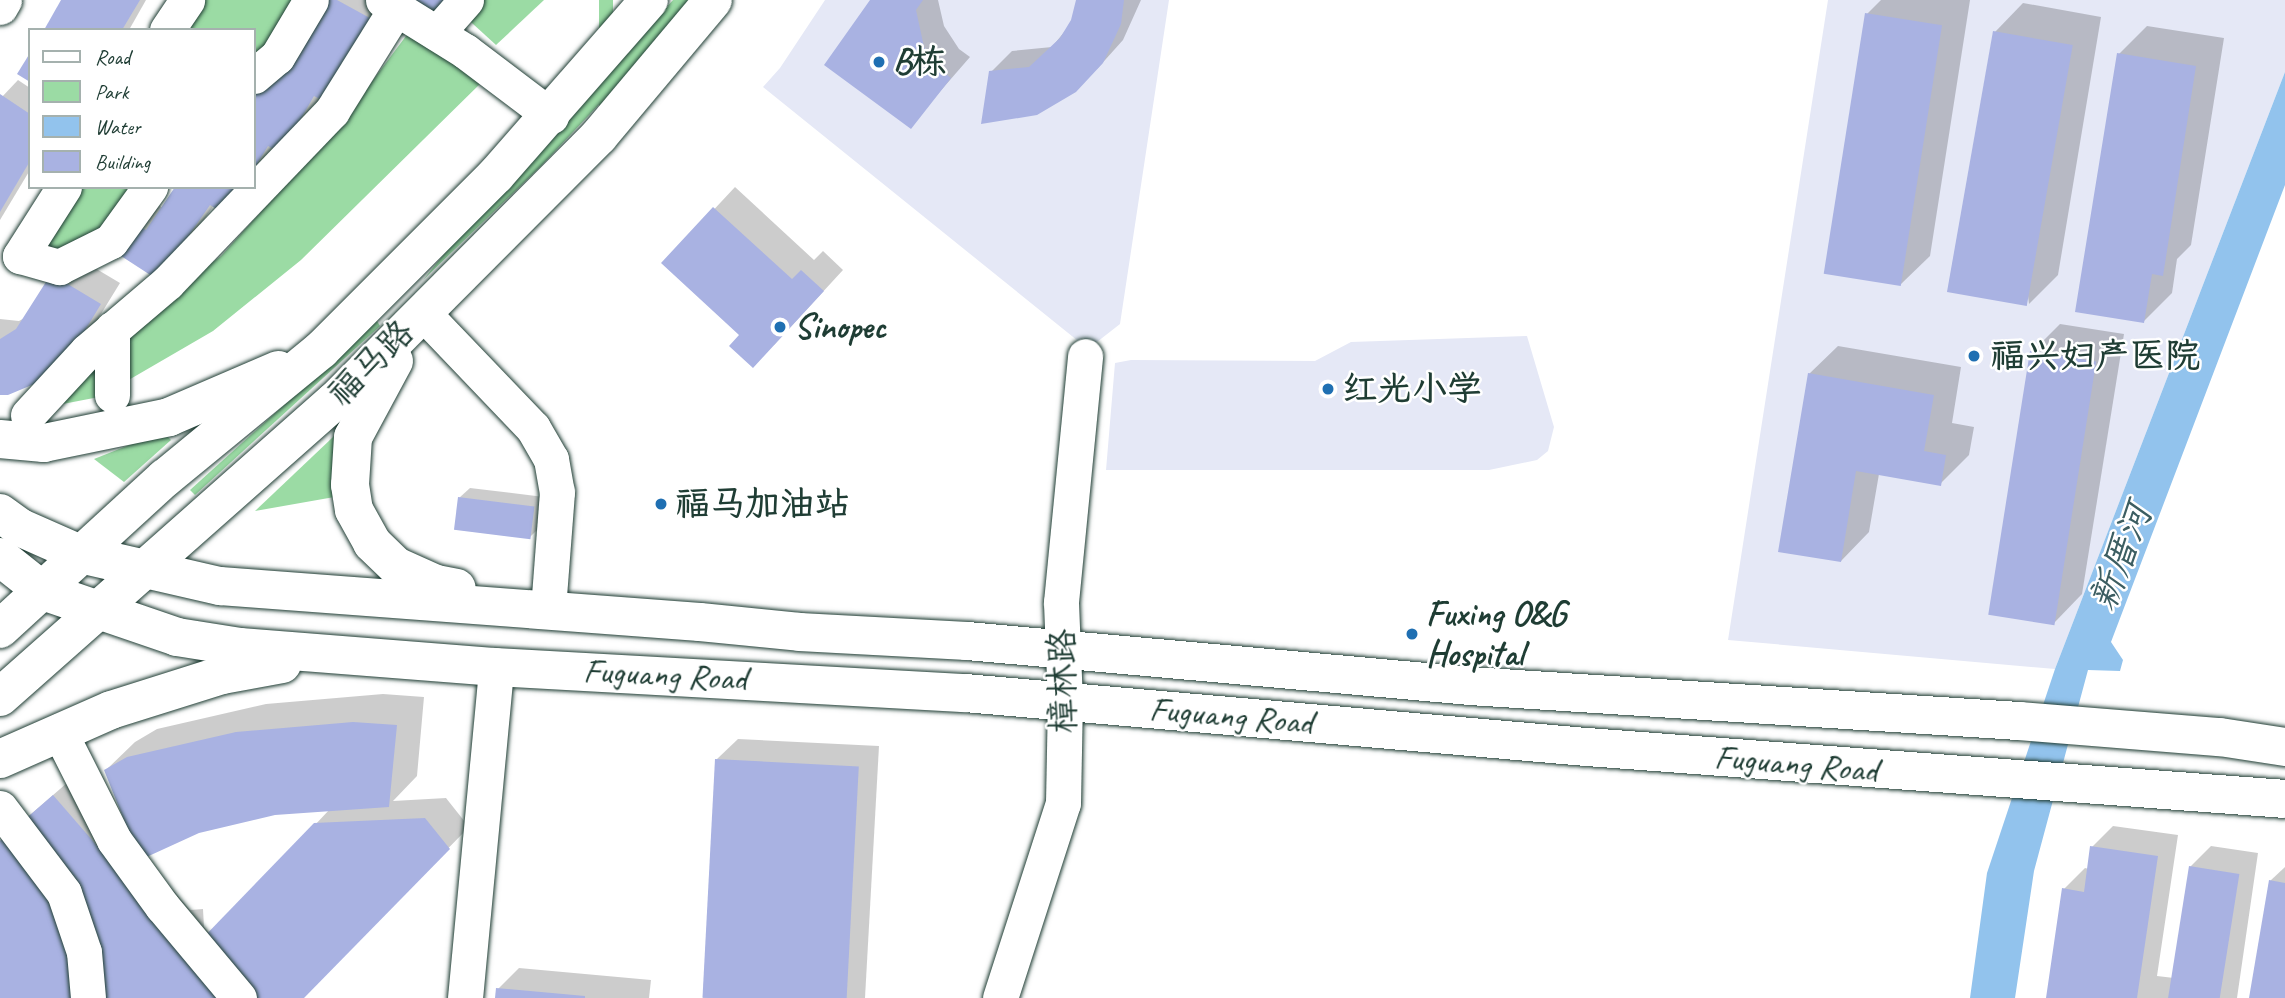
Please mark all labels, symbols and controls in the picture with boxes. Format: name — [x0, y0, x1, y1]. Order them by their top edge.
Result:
legend — [28, 28, 256, 189]
place label: B栋 — [893, 41, 946, 83]
text: Road — [95, 44, 130, 70]
marker: B栋 — [871, 54, 887, 70]
text: Park — [95, 79, 128, 105]
text: Water — [95, 114, 141, 140]
text: Building — [95, 149, 150, 175]
place label: Sinopec — [794, 306, 886, 348]
street label: 福马路 — [319, 311, 423, 415]
marker: Sinopec — [772, 319, 788, 335]
place label: 福兴妇产医院 — [1990, 335, 2200, 377]
marker: 福兴妇产医院 — [1964, 346, 1984, 366]
place label: 红光小学 — [1342, 368, 1482, 410]
marker: 红光小学 — [1320, 381, 1336, 397]
place label: 福马加油站 — [675, 483, 850, 525]
marker: 福马加油站 — [653, 496, 669, 512]
water label: 新厝河 — [2080, 497, 2162, 617]
place label: Fuxing O&G Hospital — [1426, 593, 1566, 675]
marker: Fuxing O&G Hospital — [1404, 626, 1420, 642]
street label: 樟林路 — [1041, 628, 1085, 734]
street label: Fuguang Road — [582, 650, 748, 700]
street label: Fuguang Road — [1148, 688, 1314, 744]
street label: Fuguang Road — [1713, 736, 1879, 792]

